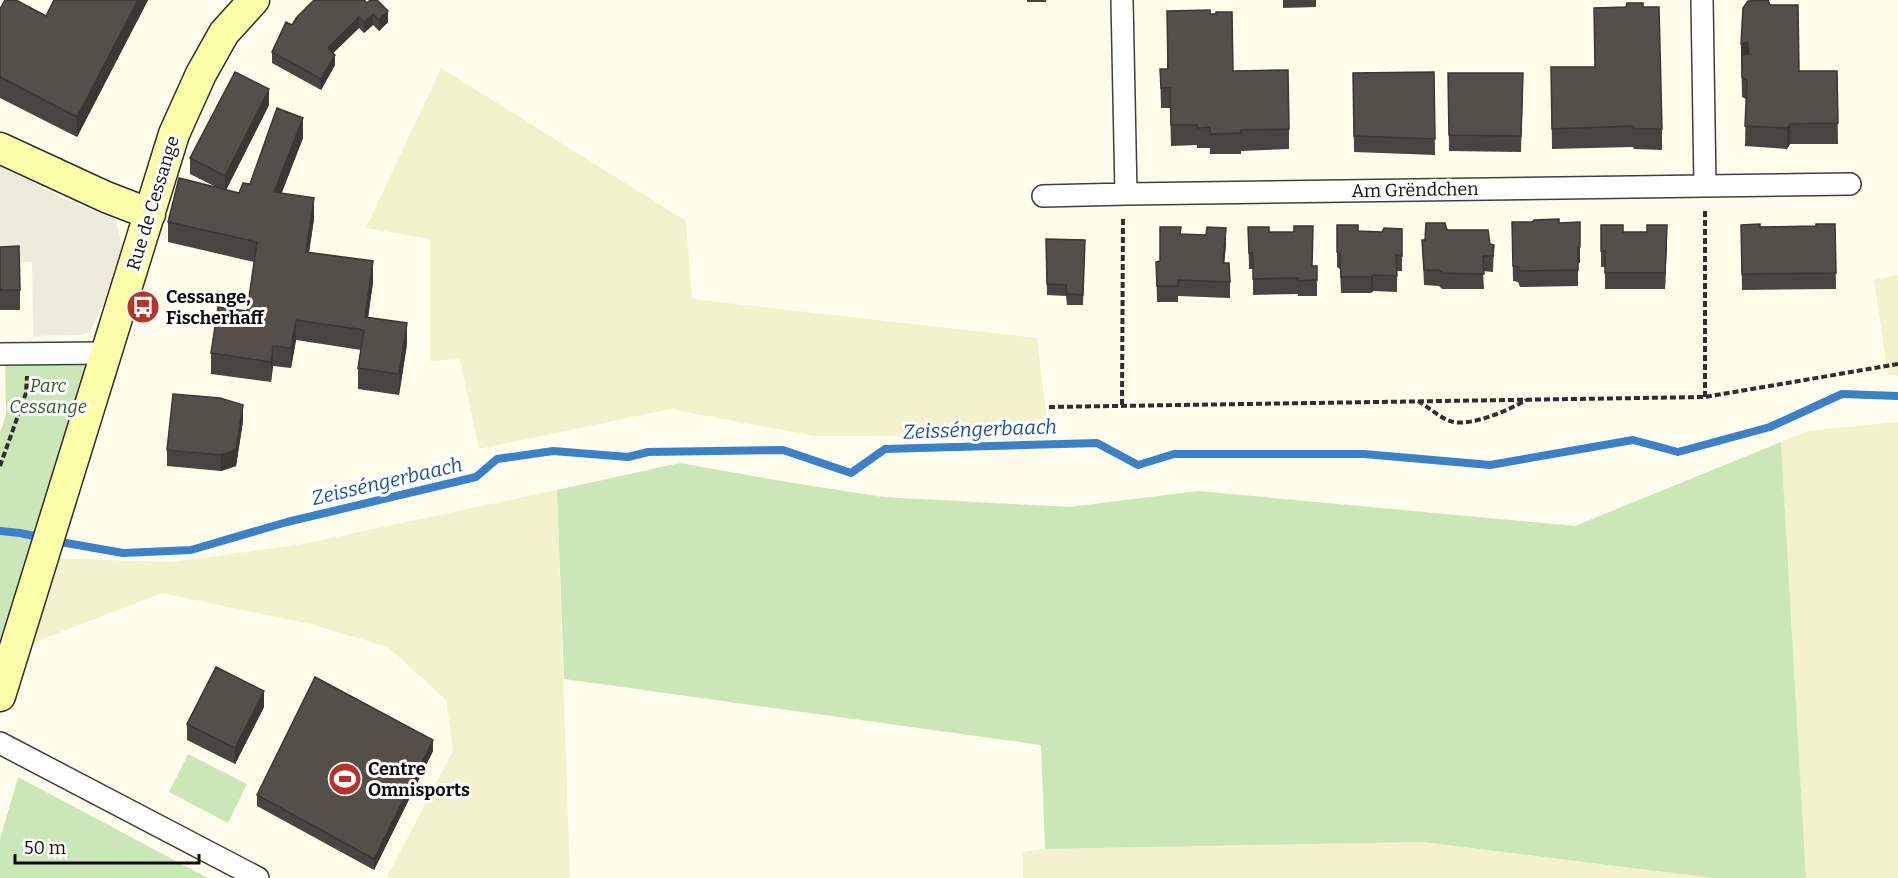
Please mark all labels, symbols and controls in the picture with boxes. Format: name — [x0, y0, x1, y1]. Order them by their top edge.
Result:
street label: Rue de Cessange — [122, 133, 184, 273]
street label: Am Grëndchen — [1351, 178, 1479, 202]
place label: Cessange, Fischerhaff — [166, 286, 265, 329]
bus stop icon: Cessange, Fischerhaff — [125, 289, 161, 325]
park label: Parc Cessange — [9, 375, 87, 418]
water label: Zeisséngerbaach — [903, 414, 1057, 444]
water label: Zeisséngerbaach — [309, 452, 465, 510]
place label: Centre Omnisports — [368, 758, 470, 801]
sports icon: Centre Omnisports — [327, 761, 363, 797]
scale bar — [15, 827, 200, 865]
text: 50 m — [24, 837, 66, 859]

